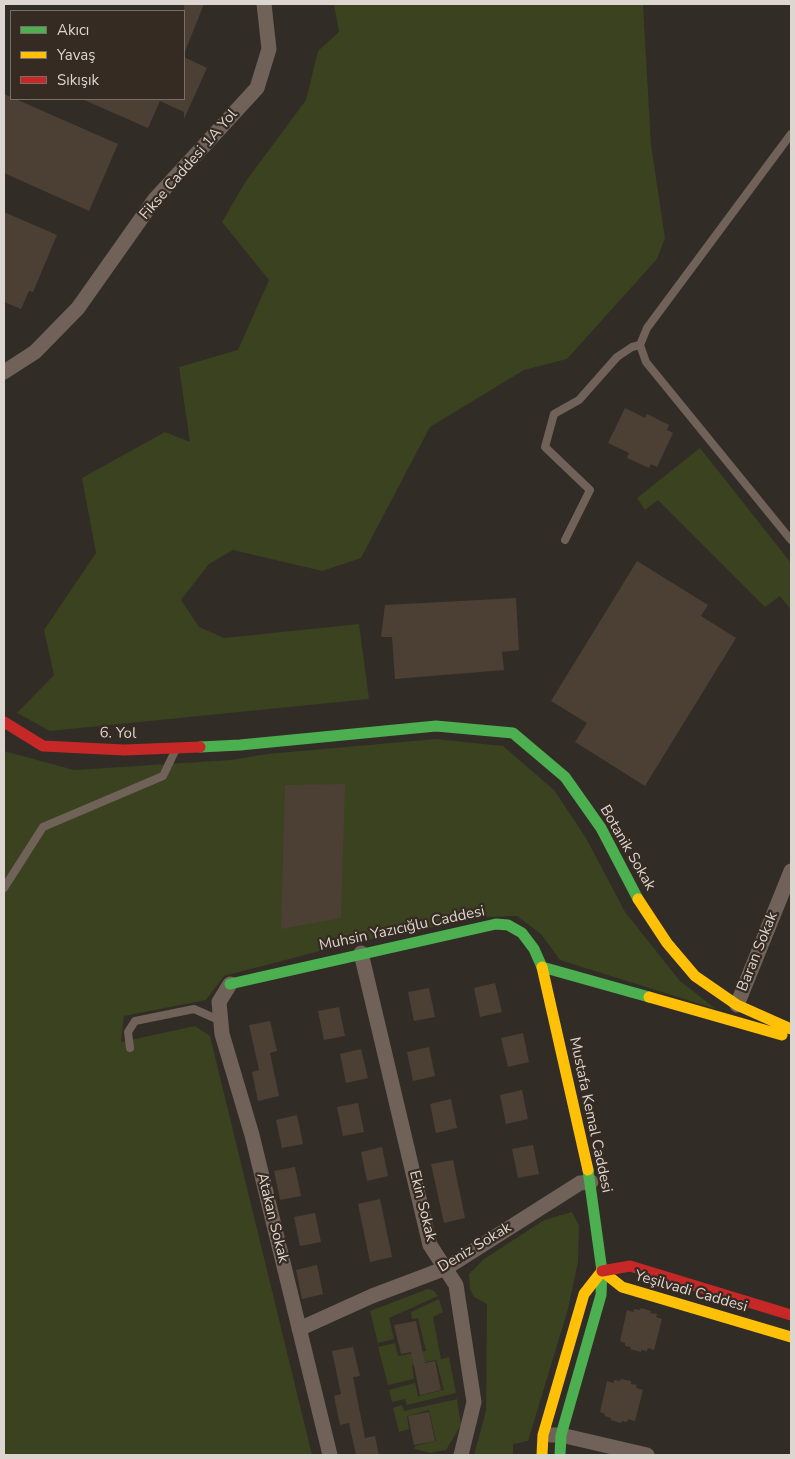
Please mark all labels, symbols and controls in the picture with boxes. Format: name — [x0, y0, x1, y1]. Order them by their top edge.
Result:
legend — [10, 10, 185, 100]
text: Akıcı — [57, 20, 89, 40]
text: Yavaş — [57, 45, 95, 65]
text: Sıkışık — [57, 70, 99, 90]
street label: Fikse Caddesi 1A Yol — [136, 106, 242, 224]
street label: 6. Yol — [99, 725, 137, 743]
street label: Botanik Sokak — [595, 802, 659, 894]
street label: Muhsin Yazıcığlu Caddesi — [318, 903, 486, 955]
street label: Baran Sokak — [734, 910, 782, 994]
street label: Mustafa Kemal Caddesi — [565, 1036, 615, 1194]
street label: Ekin Sokak — [404, 1169, 440, 1243]
street label: Atakan Sokak — [252, 1171, 292, 1265]
street label: Deniz Sokak — [435, 1219, 515, 1277]
street label: Yeşilvadi Caddesi — [633, 1267, 749, 1317]

